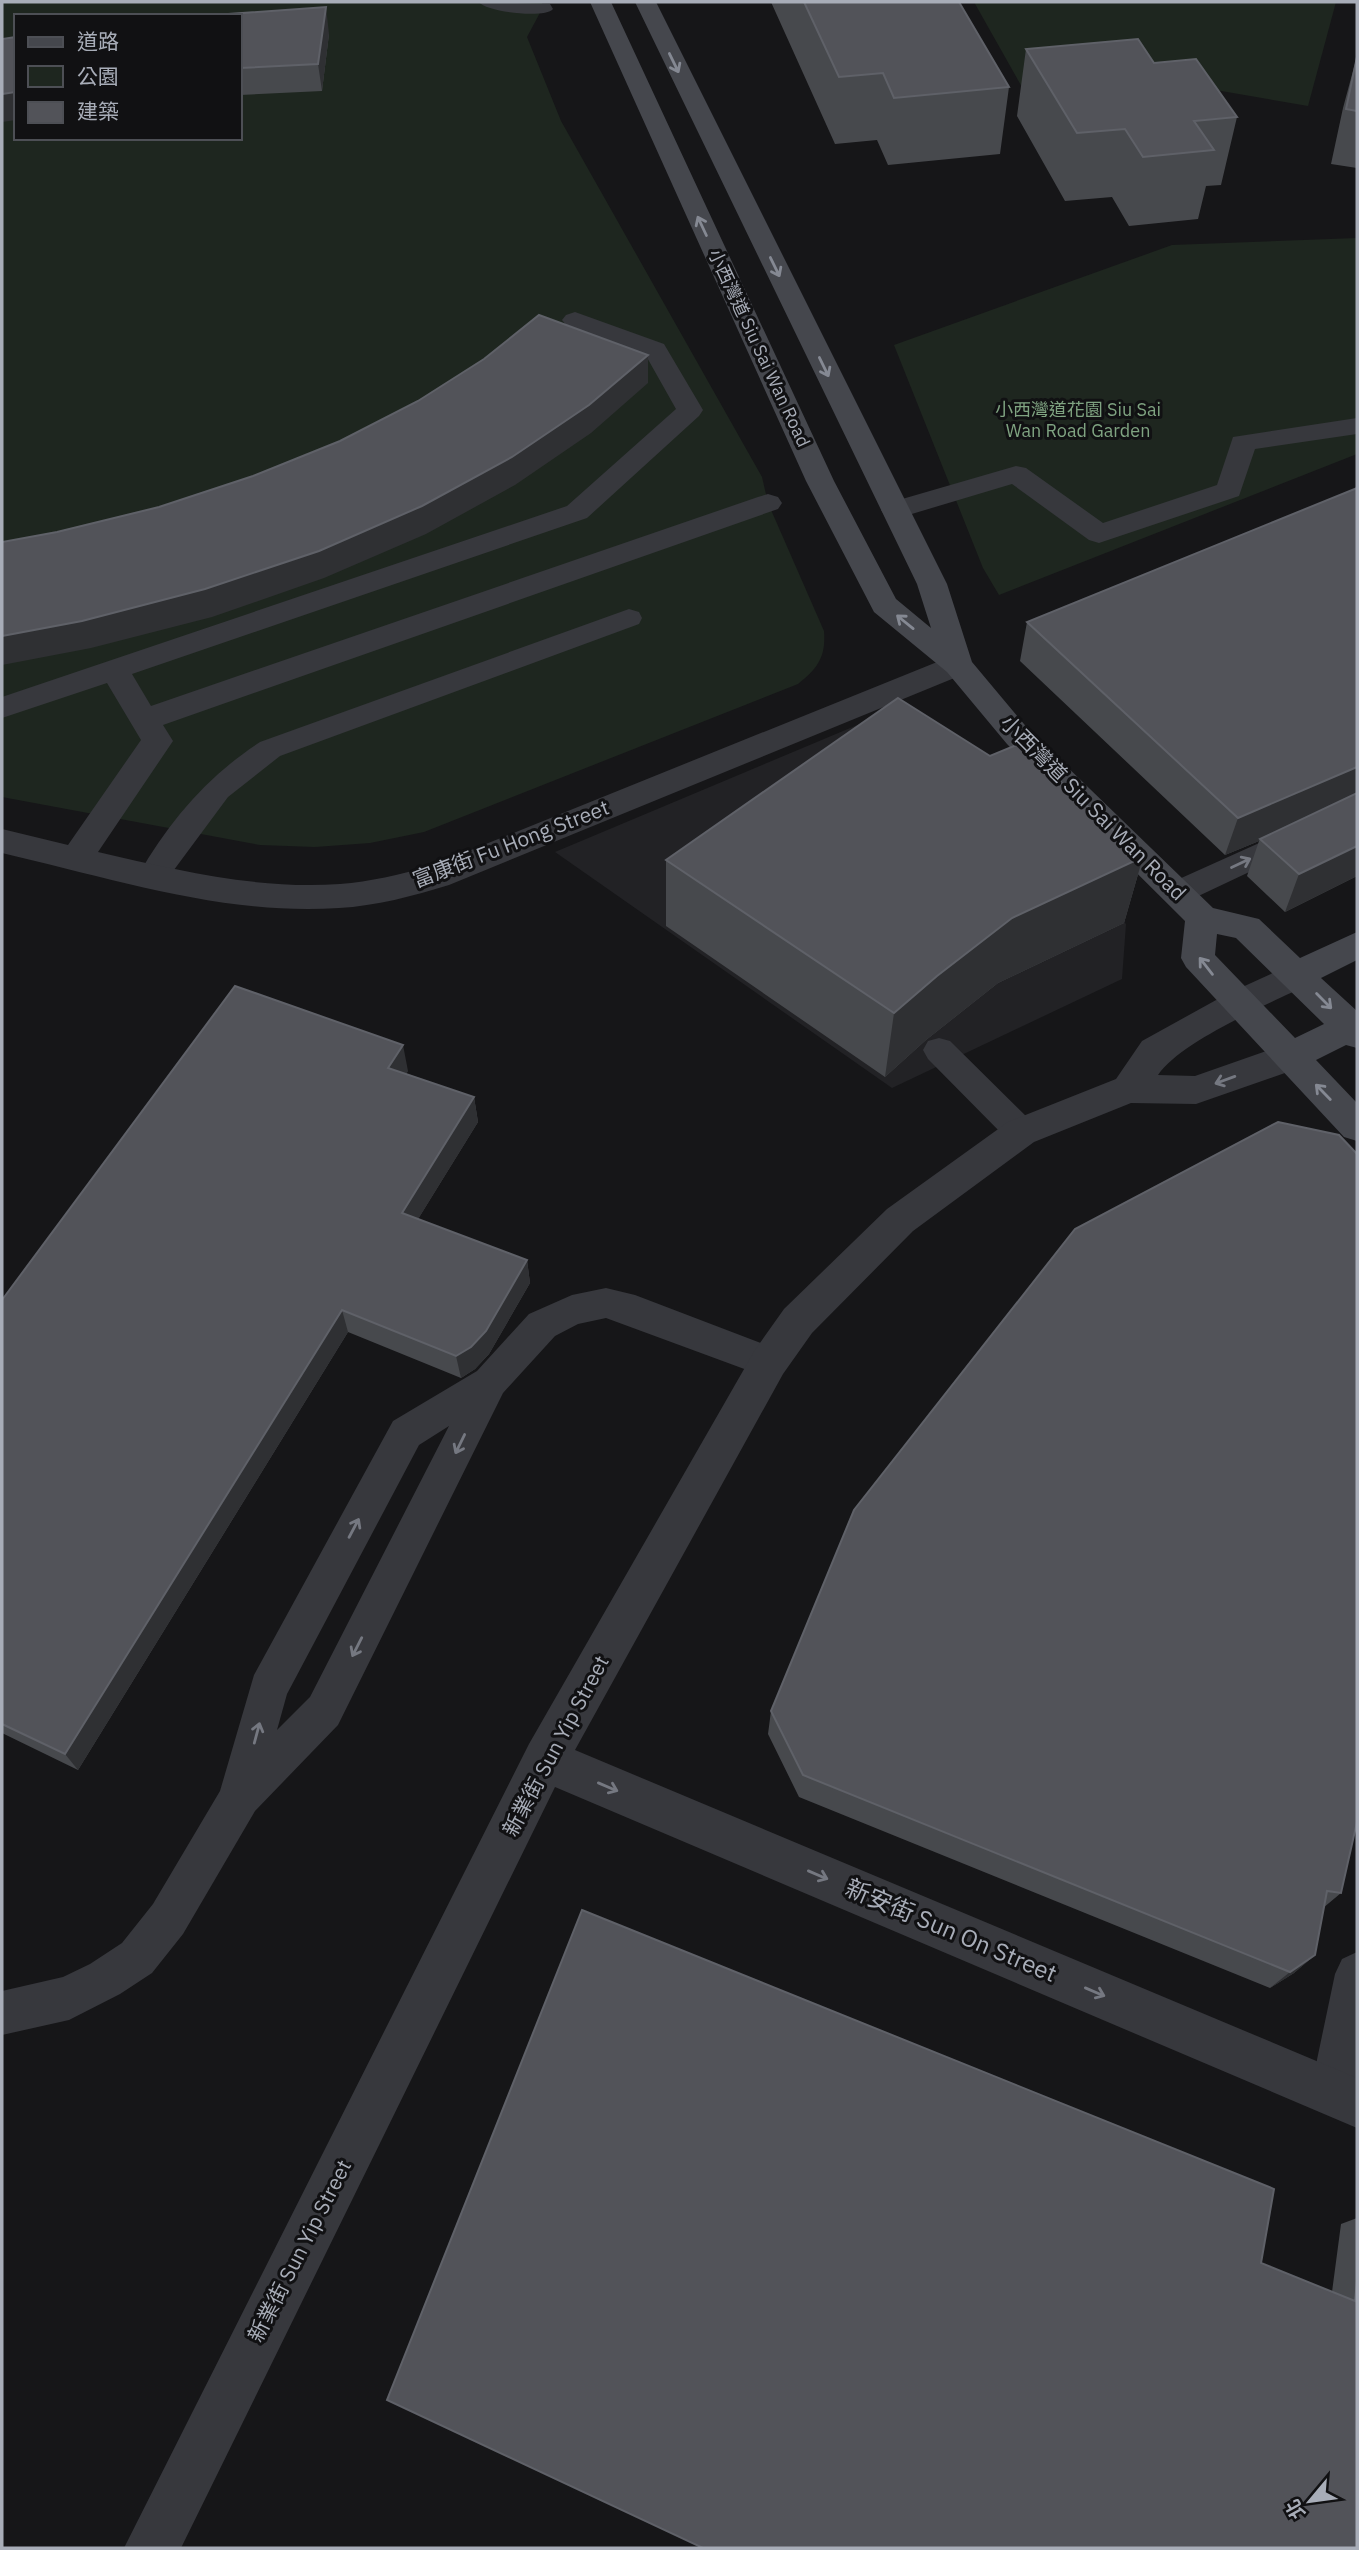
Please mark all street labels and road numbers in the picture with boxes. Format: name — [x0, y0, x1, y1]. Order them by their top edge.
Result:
street label: 小西灣道 Siu Sai Wan Road — [703, 245, 815, 450]
street label: 小西灣道 Siu Sai Wan Road — [995, 708, 1193, 906]
street label: 富康街 Fu Hong Street — [408, 793, 613, 893]
street label: 新業街 Sun Yip Street — [496, 1650, 615, 1841]
street label: 新安街 Sun On Street — [841, 1871, 1062, 1989]
street label: 新業街 Sun Yip Street — [241, 2155, 357, 2346]

